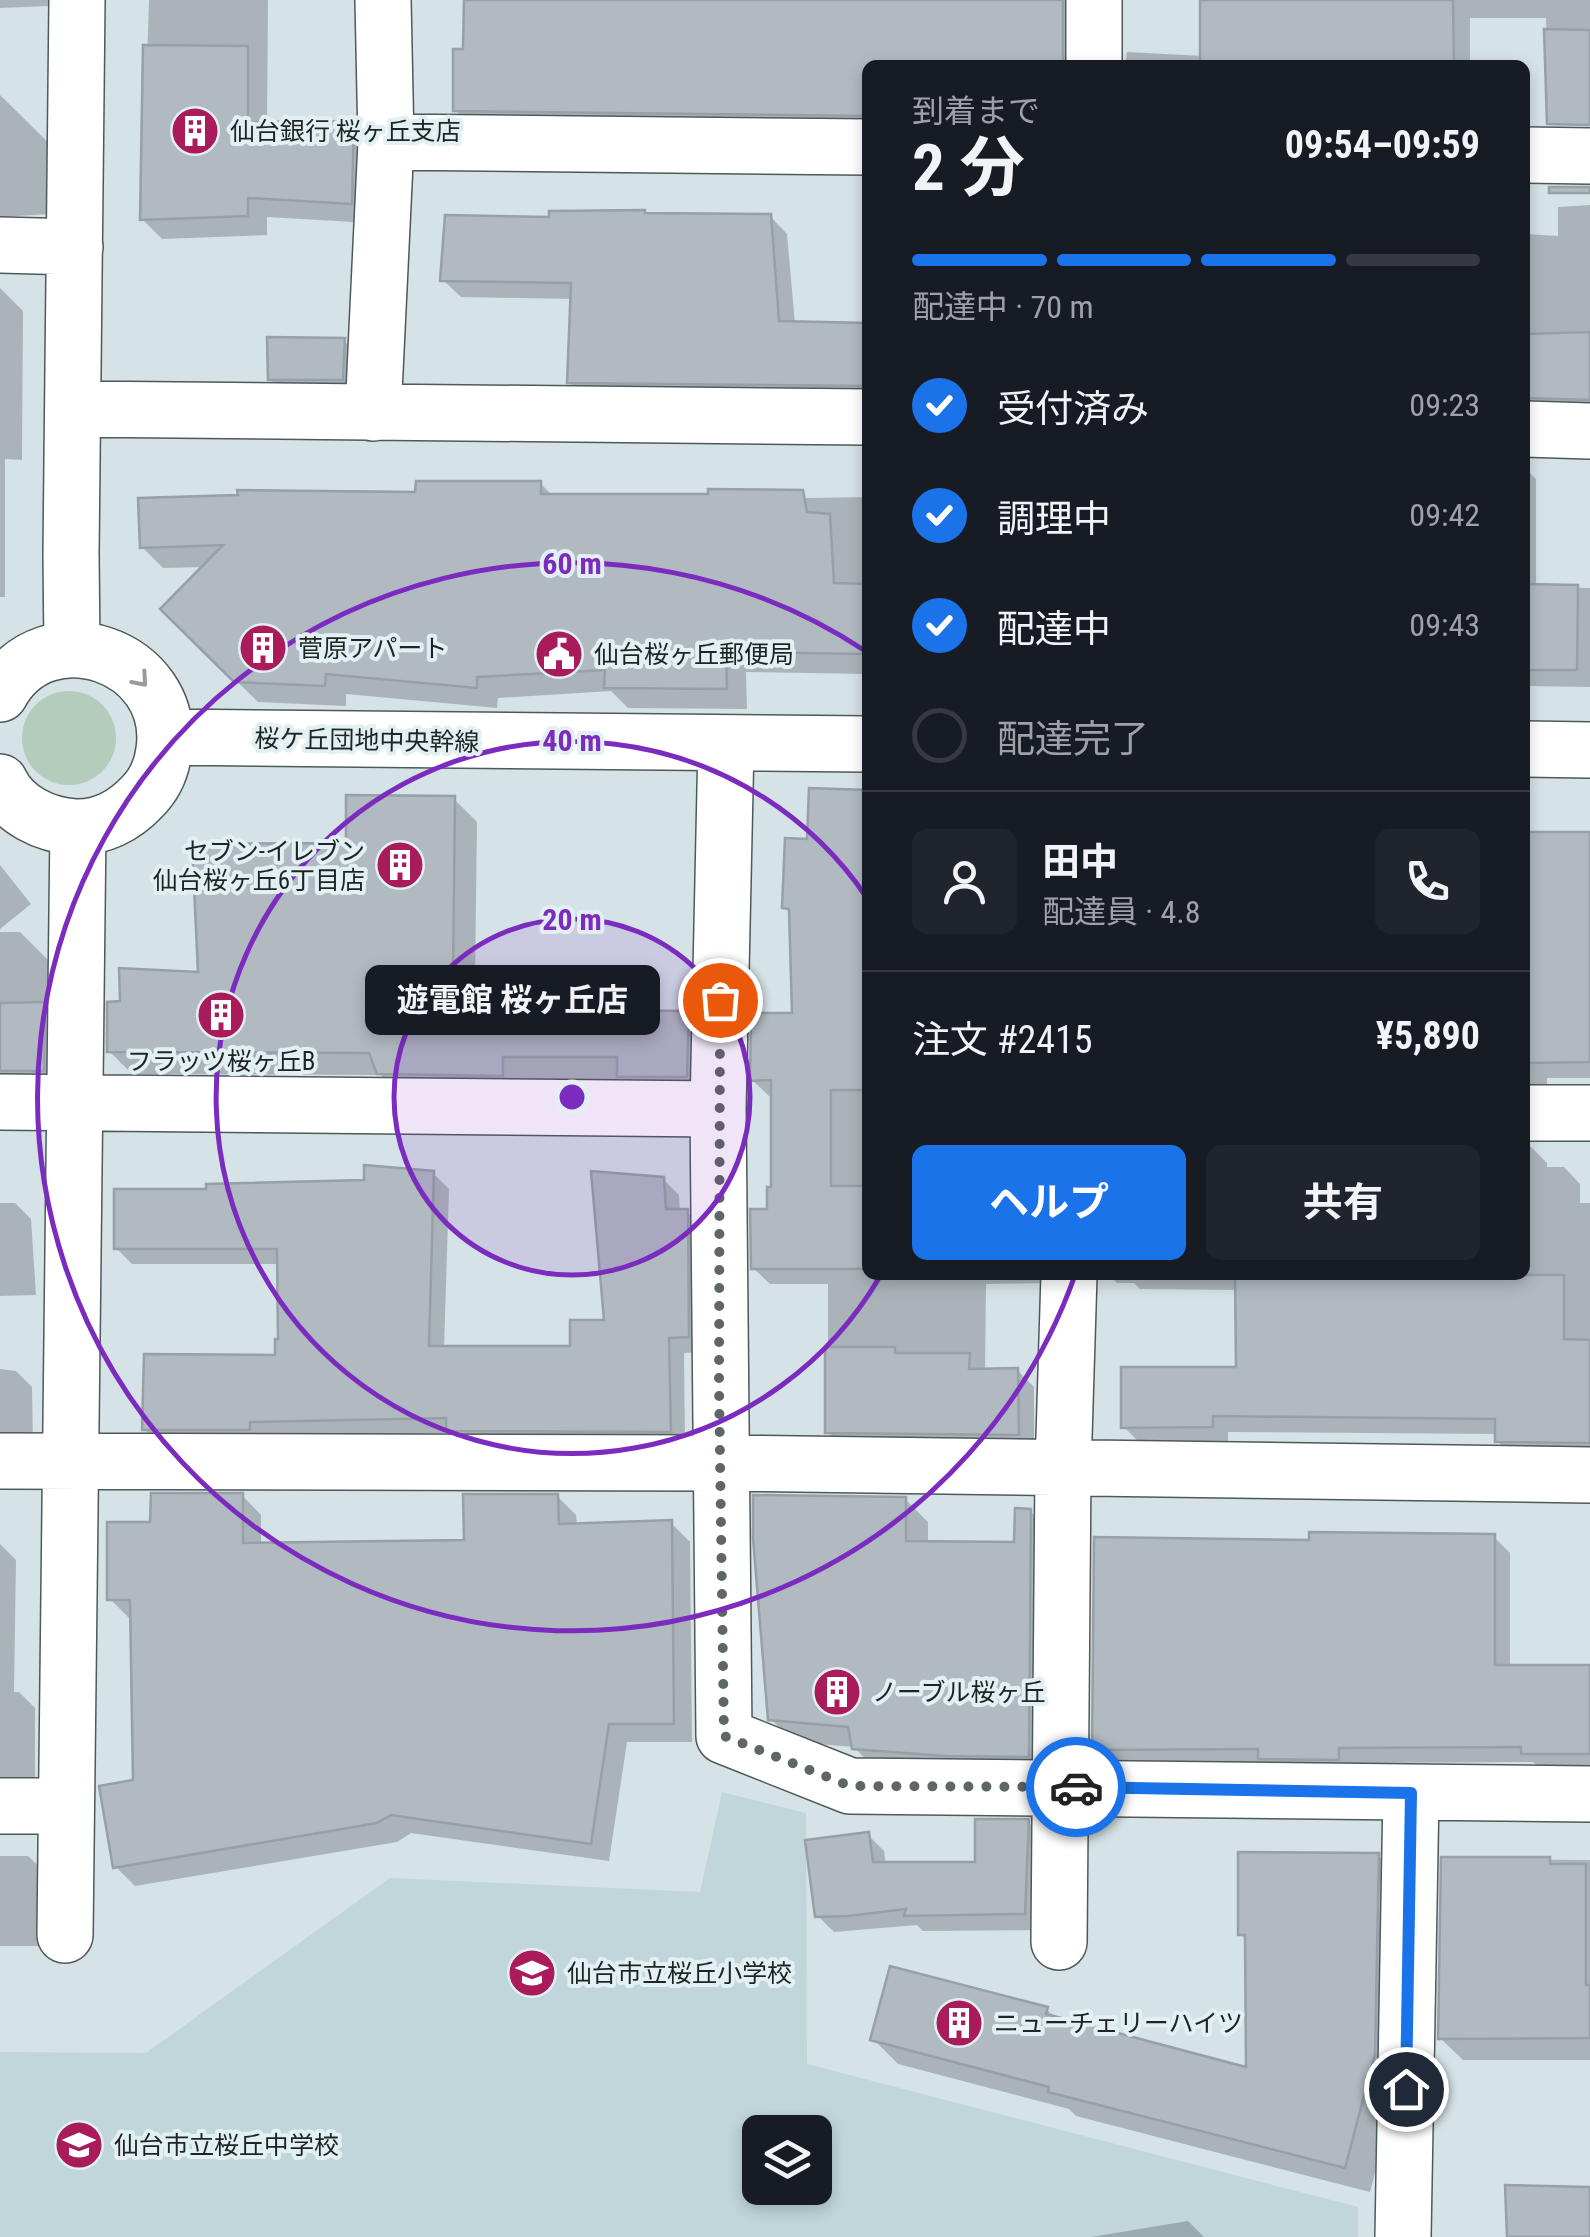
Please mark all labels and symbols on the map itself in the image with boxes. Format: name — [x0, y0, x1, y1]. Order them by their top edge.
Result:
building icon: 仙台銀行 桜ヶ丘支店 — [169, 105, 221, 157]
place label: 仙台銀行 桜ヶ丘支店 — [230, 117, 461, 146]
text: 60 m — [542, 546, 602, 581]
building icon: 菅原アパート — [237, 622, 289, 674]
public building icon: 仙台桜ヶ丘郵便局 — [533, 628, 585, 680]
place label: 菅原アパート — [298, 634, 448, 663]
place label: 仙台桜ヶ丘郵便局 — [594, 640, 794, 669]
one-way arrow — [129, 668, 147, 687]
text: 40 m — [542, 723, 602, 758]
street label: 桜ケ丘団地中央幹線 — [254, 724, 480, 757]
place label: セブン-イレブン 仙台桜ヶ丘6丁目店 — [153, 837, 365, 895]
building icon: セブン-イレブン 仙台桜ヶ丘6丁目店 — [374, 839, 426, 891]
text: 20 m — [542, 902, 602, 937]
pin — [678, 958, 763, 1043]
callout: 遊電館 桜ヶ丘店 — [365, 965, 660, 1035]
building icon: フラッツ桜ヶ丘B — [195, 989, 247, 1041]
place label: フラッツ桜ヶ丘B — [127, 1047, 315, 1076]
centre of rings — [554, 1079, 590, 1115]
building icon: ノーブル桜ヶ丘 — [811, 1666, 863, 1718]
place label: ノーブル桜ヶ丘 — [872, 1678, 1046, 1707]
courier — [1026, 1737, 1126, 1837]
school or university icon: 仙台市立桜丘小学校 — [506, 1947, 558, 1999]
place label: 仙台市立桜丘小学校 — [567, 1959, 792, 1988]
building icon: ニューチェリーハイツ — [933, 1997, 985, 2049]
place label: ニューチェリーハイツ — [994, 2009, 1243, 2038]
pin — [1364, 2047, 1449, 2132]
school or university icon: 仙台市立桜丘中学校 — [53, 2119, 105, 2171]
place label: 仙台市立桜丘中学校 — [114, 2131, 339, 2160]

